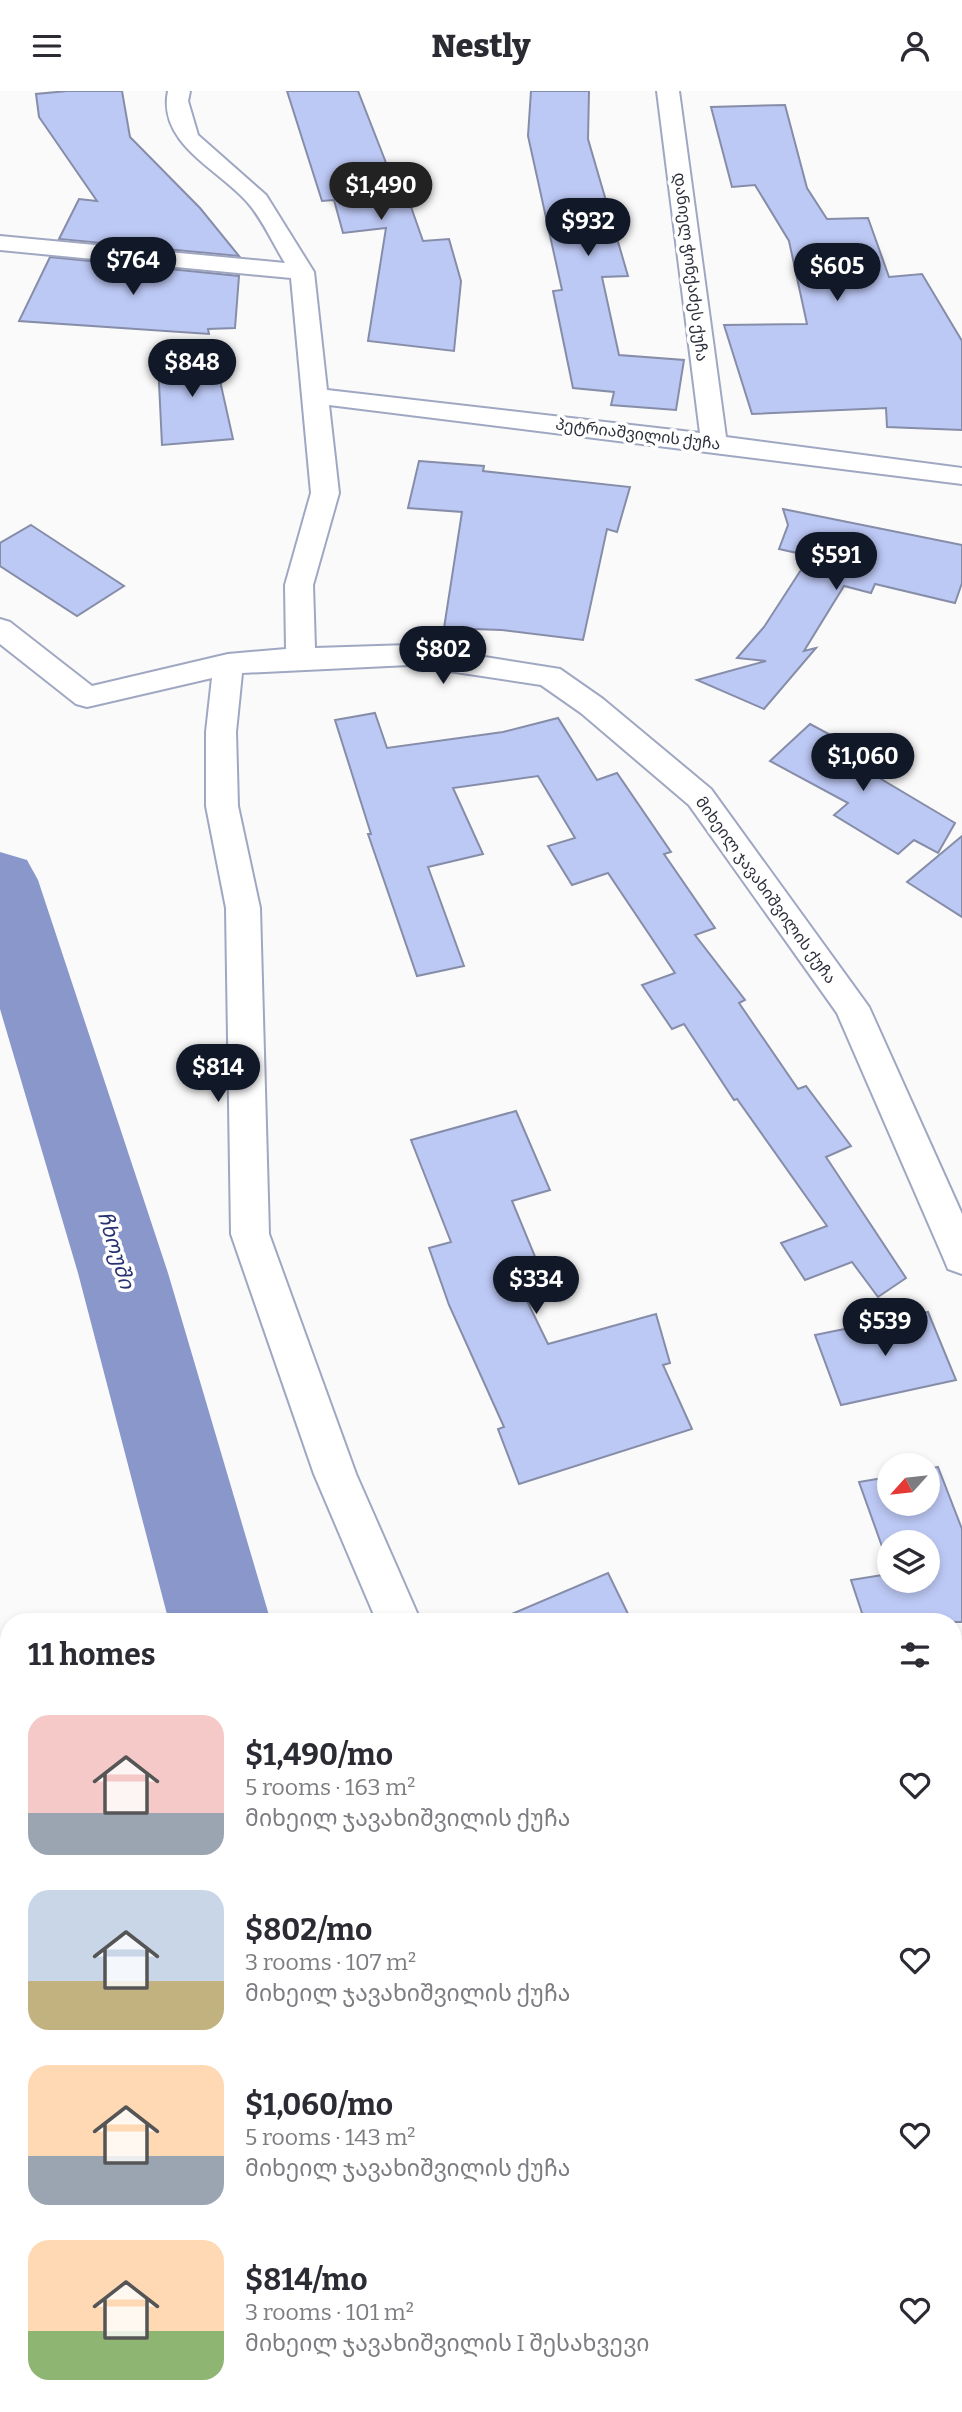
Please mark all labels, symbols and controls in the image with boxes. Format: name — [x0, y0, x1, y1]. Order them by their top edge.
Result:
icon: menu — [28, 27, 66, 65]
text: Nestly — [431, 27, 531, 65]
icon: person — [896, 27, 934, 65]
pin: $1,490 — [324, 163, 438, 222]
text: $1,490 — [345, 171, 417, 199]
street label: დანიელ ჭონქაძეს ქუჩა — [669, 171, 712, 363]
pin: $932 — [547, 199, 629, 258]
text: $932 — [561, 207, 615, 235]
pin: $764 — [92, 237, 174, 297]
pin: $605 — [796, 243, 878, 303]
text: $764 — [106, 246, 160, 274]
text: $605 — [810, 252, 864, 280]
pin: $848 — [151, 339, 233, 399]
text: $848 — [164, 348, 220, 376]
street label: პეტრიაშვილის ქუჩა — [554, 414, 722, 455]
pin: $591 — [795, 533, 877, 592]
text: $591 — [811, 541, 861, 569]
pin: $802 — [402, 627, 484, 686]
text: $802 — [415, 635, 471, 663]
pin: $1,060 — [806, 733, 920, 793]
text: $1,060 — [827, 742, 899, 770]
street label: მიხეილ ჯავახიშვილის ქუჩა — [691, 793, 840, 988]
pin: $814 — [177, 1045, 259, 1104]
text: $814 — [192, 1053, 244, 1081]
water label: ჩხოუში — [92, 1208, 140, 1293]
pin: $334 — [495, 1257, 577, 1316]
text: $334 — [509, 1265, 563, 1293]
pin: $539 — [844, 1299, 926, 1358]
text: $539 — [859, 1307, 911, 1335]
north arrow — [877, 1453, 940, 1515]
map controls — [877, 1453, 940, 1593]
button: layers — [877, 1530, 940, 1593]
icon: filters — [896, 1636, 934, 1674]
text: 11 homes — [28, 1637, 156, 1673]
text: $1,490/mo — [245, 1737, 393, 1773]
icon: home — [84, 1743, 168, 1827]
icon: heart — [896, 1766, 934, 1804]
text: 5 rooms · 163 m² — [245, 1773, 415, 1801]
text: მიხეილ ჯავახიშვილის ქუჩა — [245, 1804, 570, 1832]
text: $802/mo — [245, 1912, 372, 1948]
icon: home — [84, 1918, 168, 2002]
icon: heart — [896, 1941, 934, 1979]
text: 3 rooms · 107 m² — [245, 1948, 416, 1976]
text: მიხეილ ჯავახიშვილის ქუჩა — [245, 1979, 570, 2007]
text: $1,060/mo — [245, 2087, 393, 2123]
icon: home — [84, 2093, 168, 2177]
icon: heart — [896, 2116, 934, 2154]
text: 5 rooms · 143 m² — [245, 2123, 416, 2151]
text: მიხეილ ჯავახიშვილის ქუჩა — [245, 2154, 570, 2182]
text: $814/mo — [245, 2262, 368, 2298]
icon: home — [84, 2268, 168, 2352]
icon: heart — [896, 2291, 934, 2329]
text: 3 rooms · 101 m² — [245, 2298, 414, 2326]
text: მიხეილ ჯავახიშვილის I შესახვევი — [245, 2329, 649, 2357]

